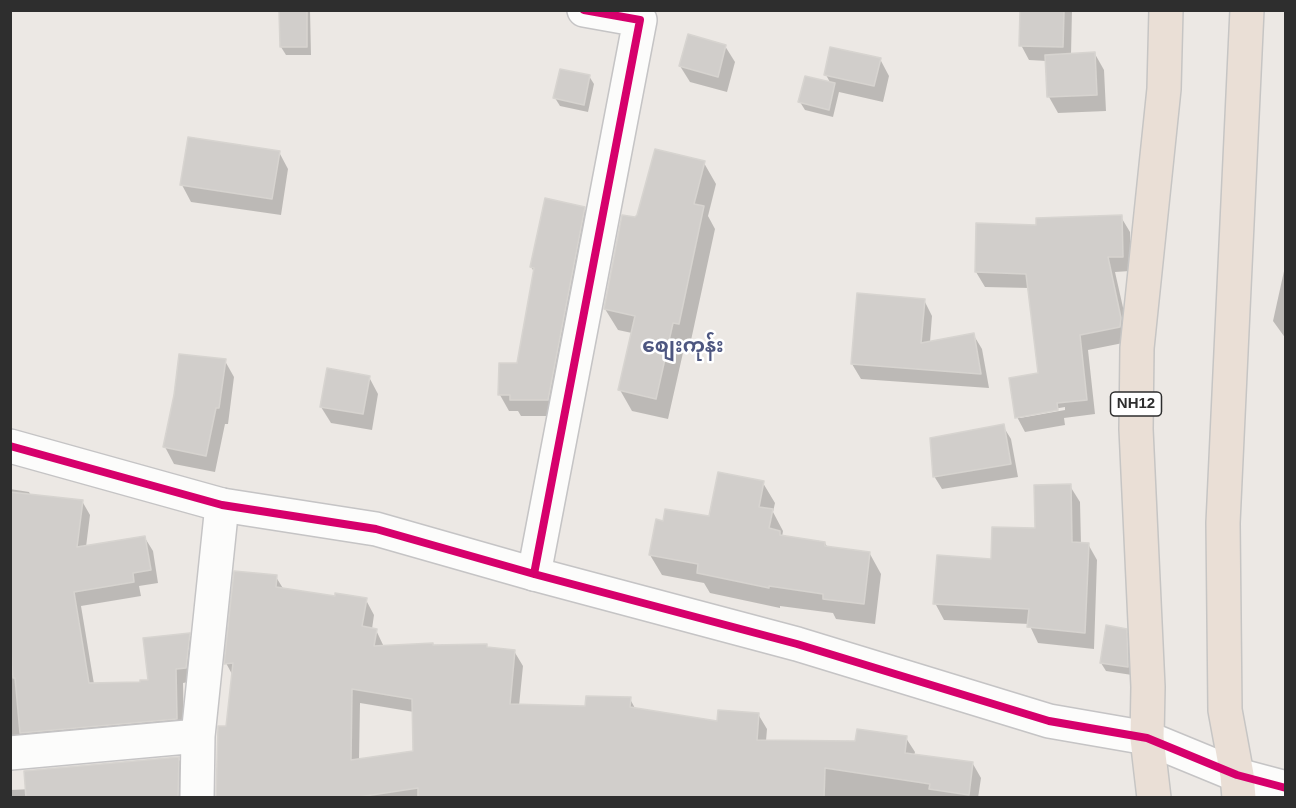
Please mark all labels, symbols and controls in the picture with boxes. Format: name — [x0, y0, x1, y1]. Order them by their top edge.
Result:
district label: စျေးကုန်း — [642, 334, 724, 358]
road number: NH12 — [1110, 392, 1162, 416]

